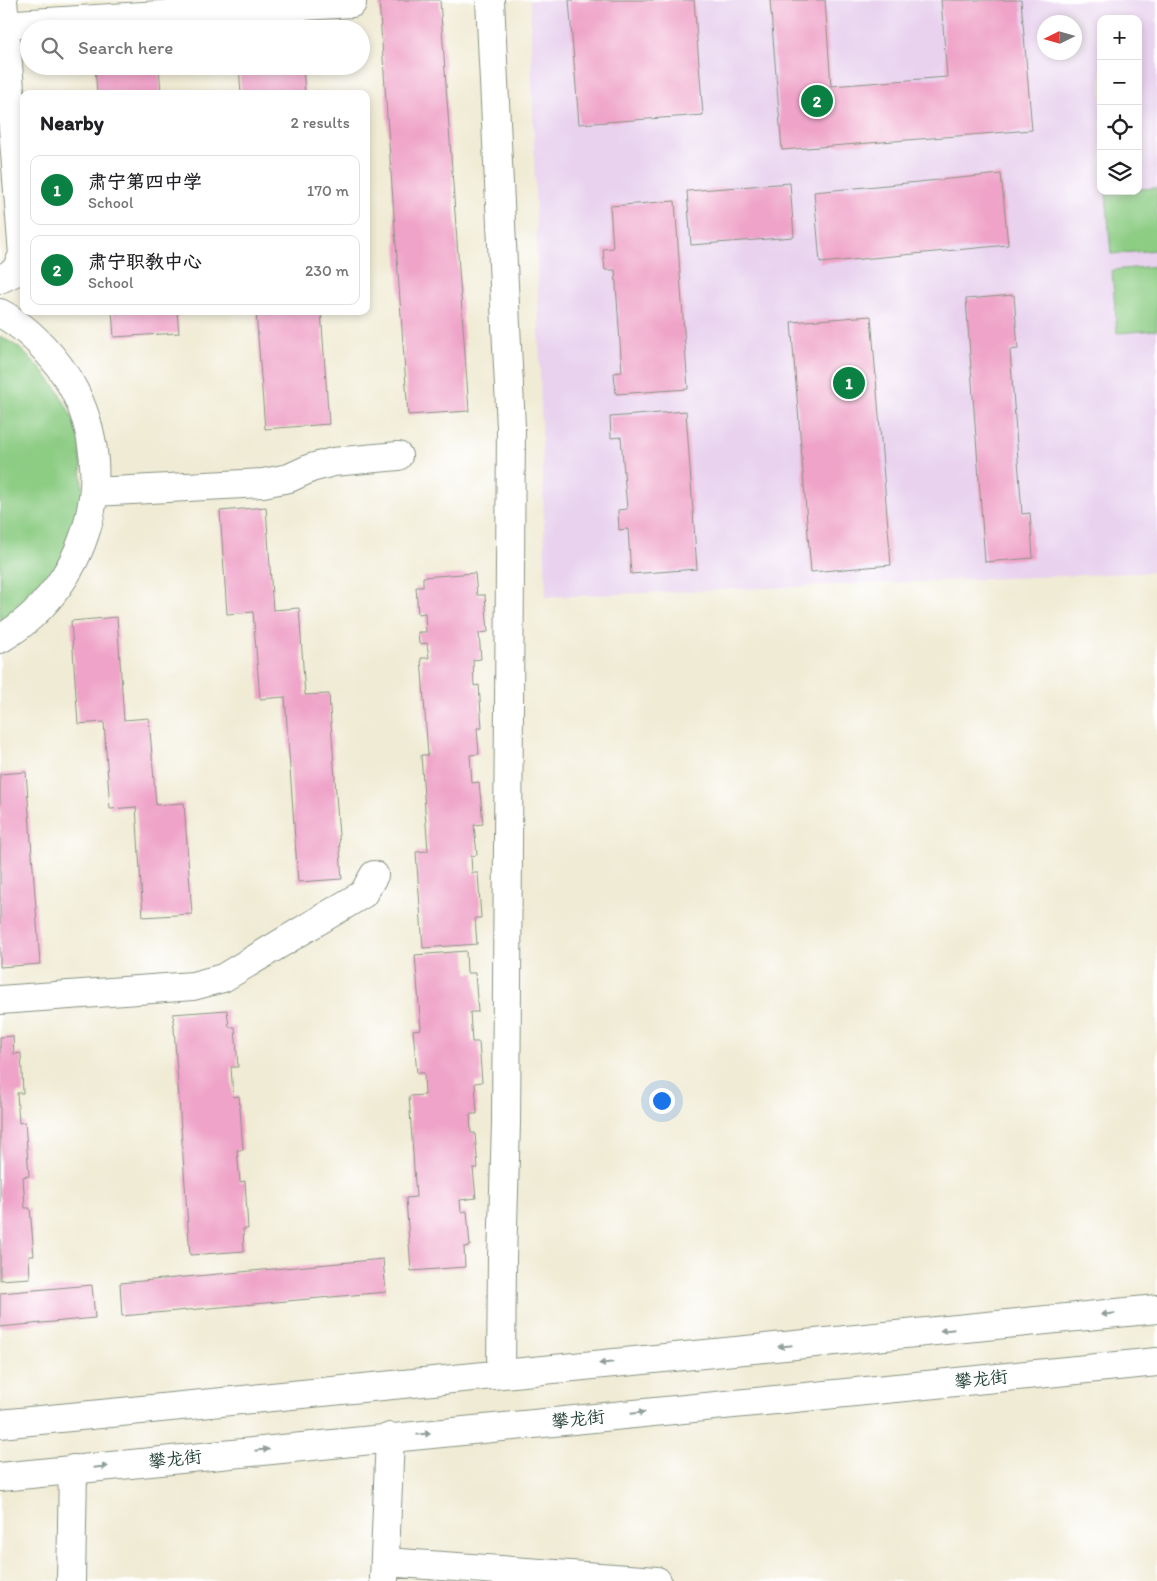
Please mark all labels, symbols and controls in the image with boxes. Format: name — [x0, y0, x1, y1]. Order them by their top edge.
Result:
north arrow — [1037, 15, 1082, 60]
map controls — [1097, 15, 1142, 195]
button: + — [1097, 15, 1142, 60]
search box — [20, 20, 370, 75]
icon: search — [38, 34, 66, 62]
text: Search here — [78, 36, 173, 59]
button: − — [1097, 60, 1142, 105]
pin: 2 — [801, 82, 833, 120]
button: locate — [1097, 105, 1142, 150]
text: Nearby — [40, 110, 104, 135]
text: 2 results — [290, 113, 350, 132]
button: layers — [1097, 150, 1142, 195]
text: 肃宁第四中学 — [88, 170, 202, 193]
text: 1 — [53, 181, 61, 200]
text: 170 m — [307, 181, 349, 200]
text: School — [88, 193, 134, 212]
text: 肃宁职教中心 — [88, 250, 202, 273]
text: 2 — [53, 261, 61, 280]
text: 230 m — [305, 261, 349, 280]
text: School — [88, 273, 134, 292]
pin: 1 — [833, 364, 865, 402]
your location — [649, 1088, 675, 1114]
one-way arrow — [1100, 1310, 1116, 1318]
one-way arrow — [938, 1326, 954, 1334]
one-way arrow — [777, 1342, 793, 1350]
one-way arrow — [598, 1359, 614, 1367]
street label: 攀龙街 — [953, 1365, 1009, 1393]
street label: 攀龙街 — [550, 1405, 606, 1433]
one-way arrow — [630, 1409, 646, 1417]
one-way arrow — [416, 1430, 432, 1438]
street label: 攀龙街 — [147, 1445, 203, 1473]
one-way arrow — [255, 1446, 271, 1454]
one-way arrow — [93, 1463, 109, 1471]

